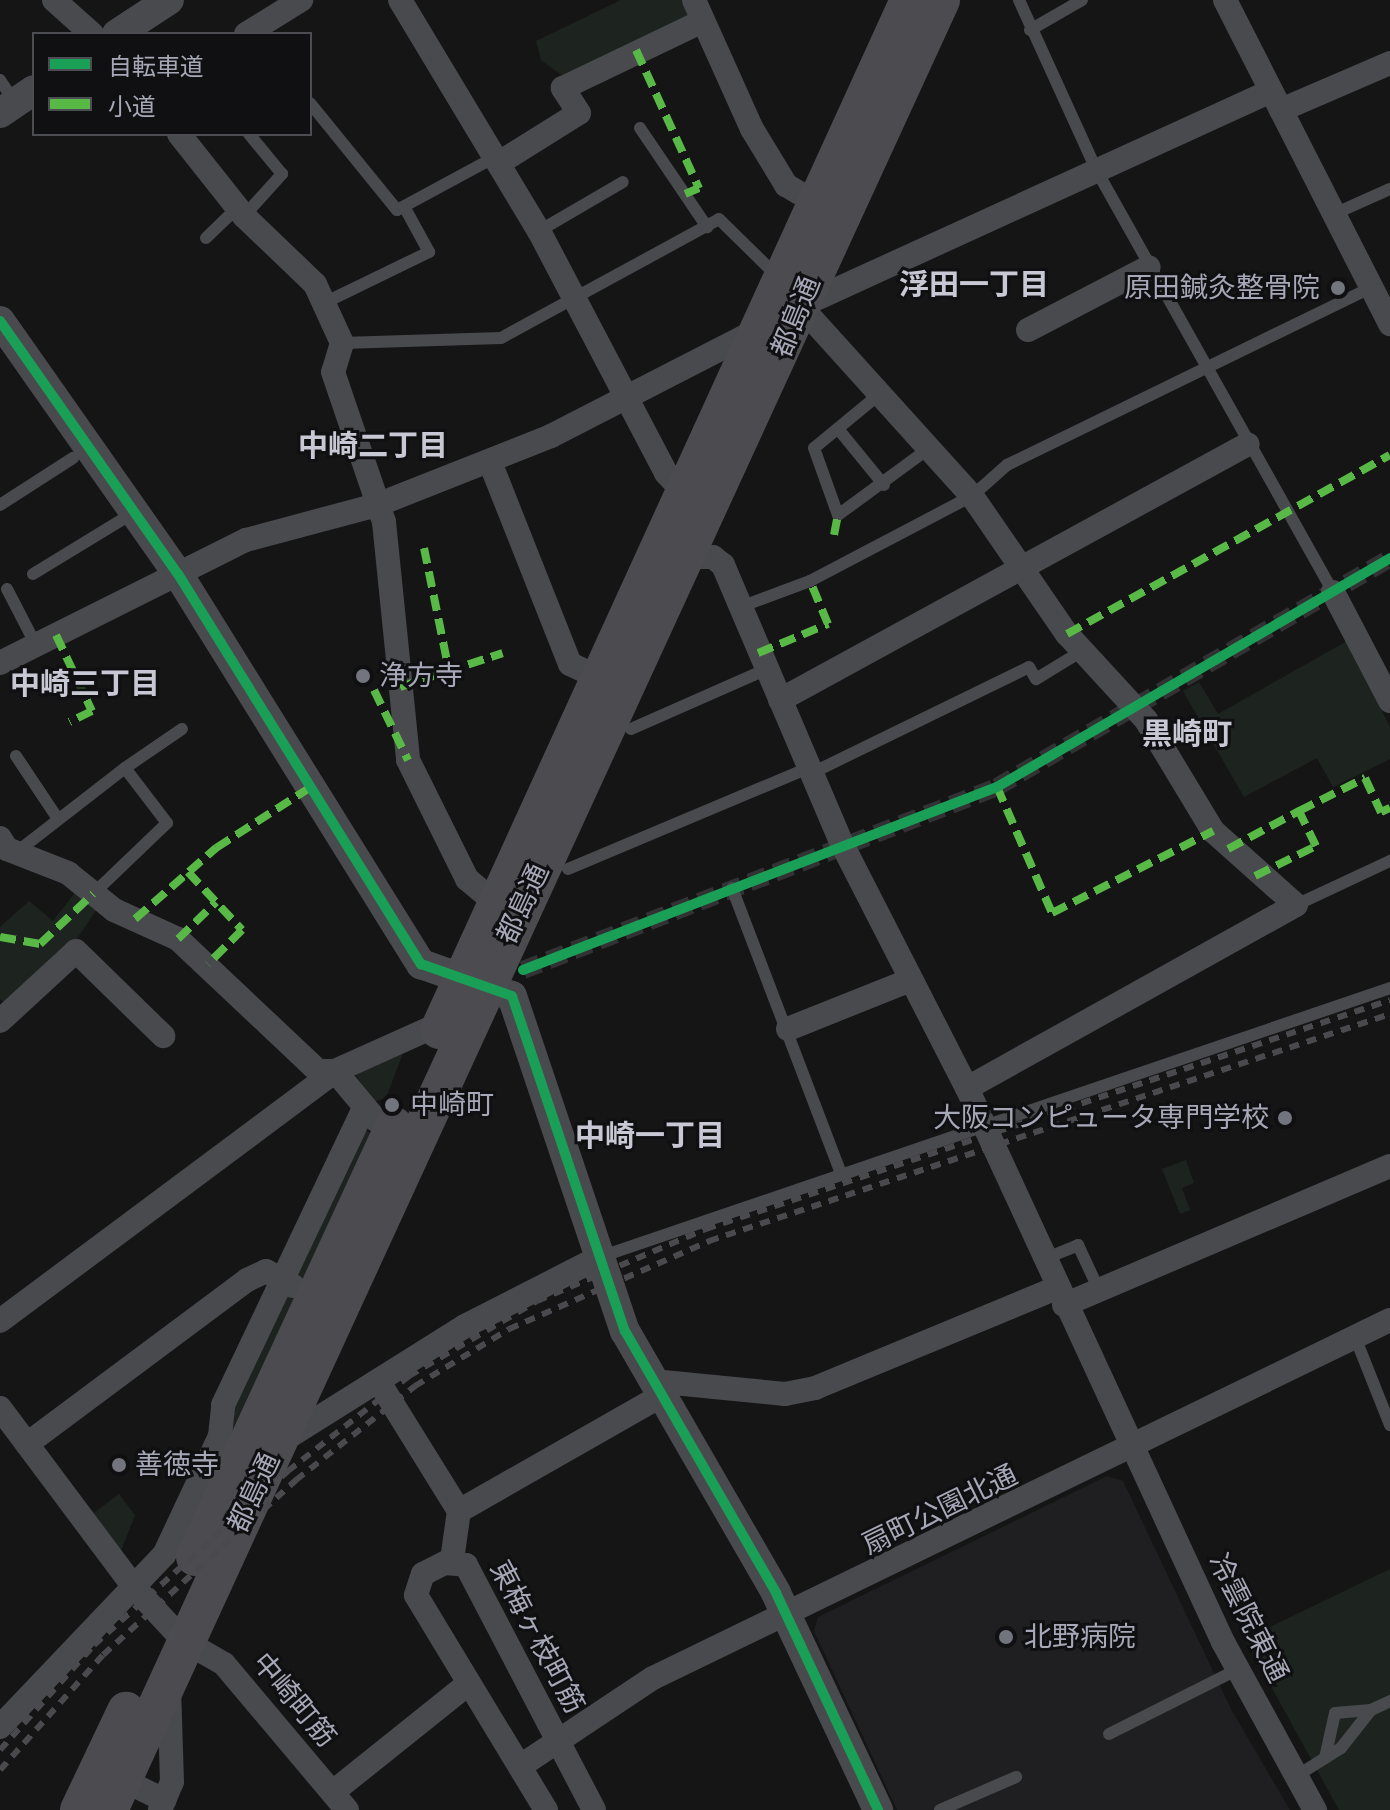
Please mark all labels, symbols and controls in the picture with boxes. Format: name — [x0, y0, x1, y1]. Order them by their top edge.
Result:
legend — [32, 32, 312, 136]
text: 自転車道 — [108, 52, 204, 81]
text: 小道 — [108, 92, 156, 121]
district label: 浮田一丁目 — [899, 267, 1049, 303]
place label: 原田鍼灸整骨院 — [1124, 271, 1320, 305]
street label: 都島通 — [765, 272, 827, 362]
marker: 原田鍼灸整骨院 — [1327, 277, 1349, 299]
district label: 中崎二丁目 — [298, 428, 448, 464]
place label: 浄方寺 — [379, 659, 463, 693]
district label: 中崎三丁目 — [10, 666, 160, 702]
marker: 浄方寺 — [354, 667, 372, 685]
district label: 黒崎町 — [1142, 716, 1232, 752]
street label: 都島通 — [490, 859, 556, 949]
place label: 中崎町 — [410, 1088, 494, 1122]
marker: 中崎町 — [381, 1094, 403, 1116]
place label: 大阪コンピュータ専門学校 — [933, 1101, 1269, 1135]
marker: 大阪コンピュータ専門学校 — [1276, 1109, 1294, 1127]
district label: 中崎一丁目 — [575, 1118, 725, 1154]
place label: 善徳寺 — [135, 1448, 219, 1482]
street label: 都島通 — [221, 1448, 287, 1538]
marker: 善徳寺 — [110, 1456, 128, 1474]
street label: 扇町公園北通 — [857, 1458, 1023, 1562]
street label: 冷雲院東通 — [1201, 1548, 1295, 1688]
street label: 東梅ヶ枝町筋 — [483, 1555, 591, 1719]
place label: 北野病院 — [1024, 1620, 1136, 1654]
marker: 北野病院 — [995, 1626, 1017, 1648]
street label: 中崎町筋 — [245, 1646, 343, 1754]

